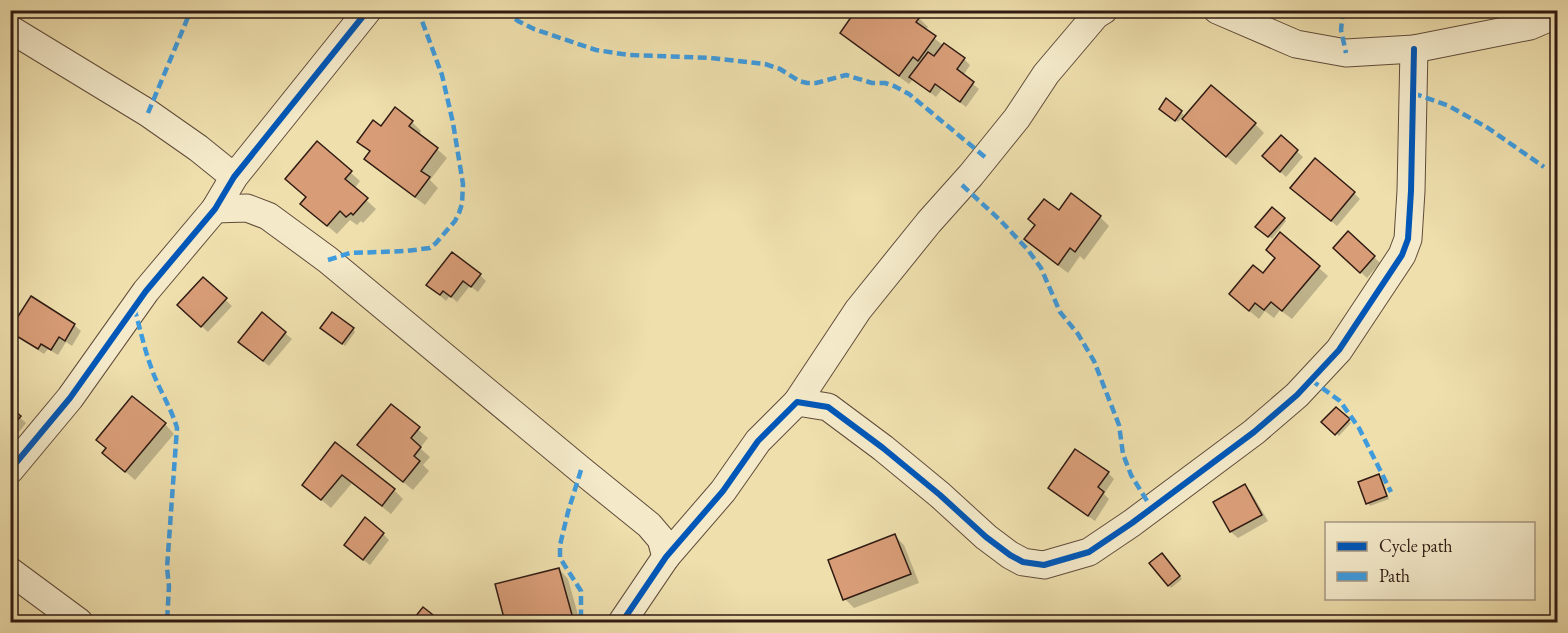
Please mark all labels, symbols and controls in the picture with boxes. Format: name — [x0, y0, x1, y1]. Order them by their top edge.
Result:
legend — [1325, 522, 1535, 600]
text: Cycle path — [1379, 534, 1453, 557]
text: Path — [1379, 564, 1410, 587]

